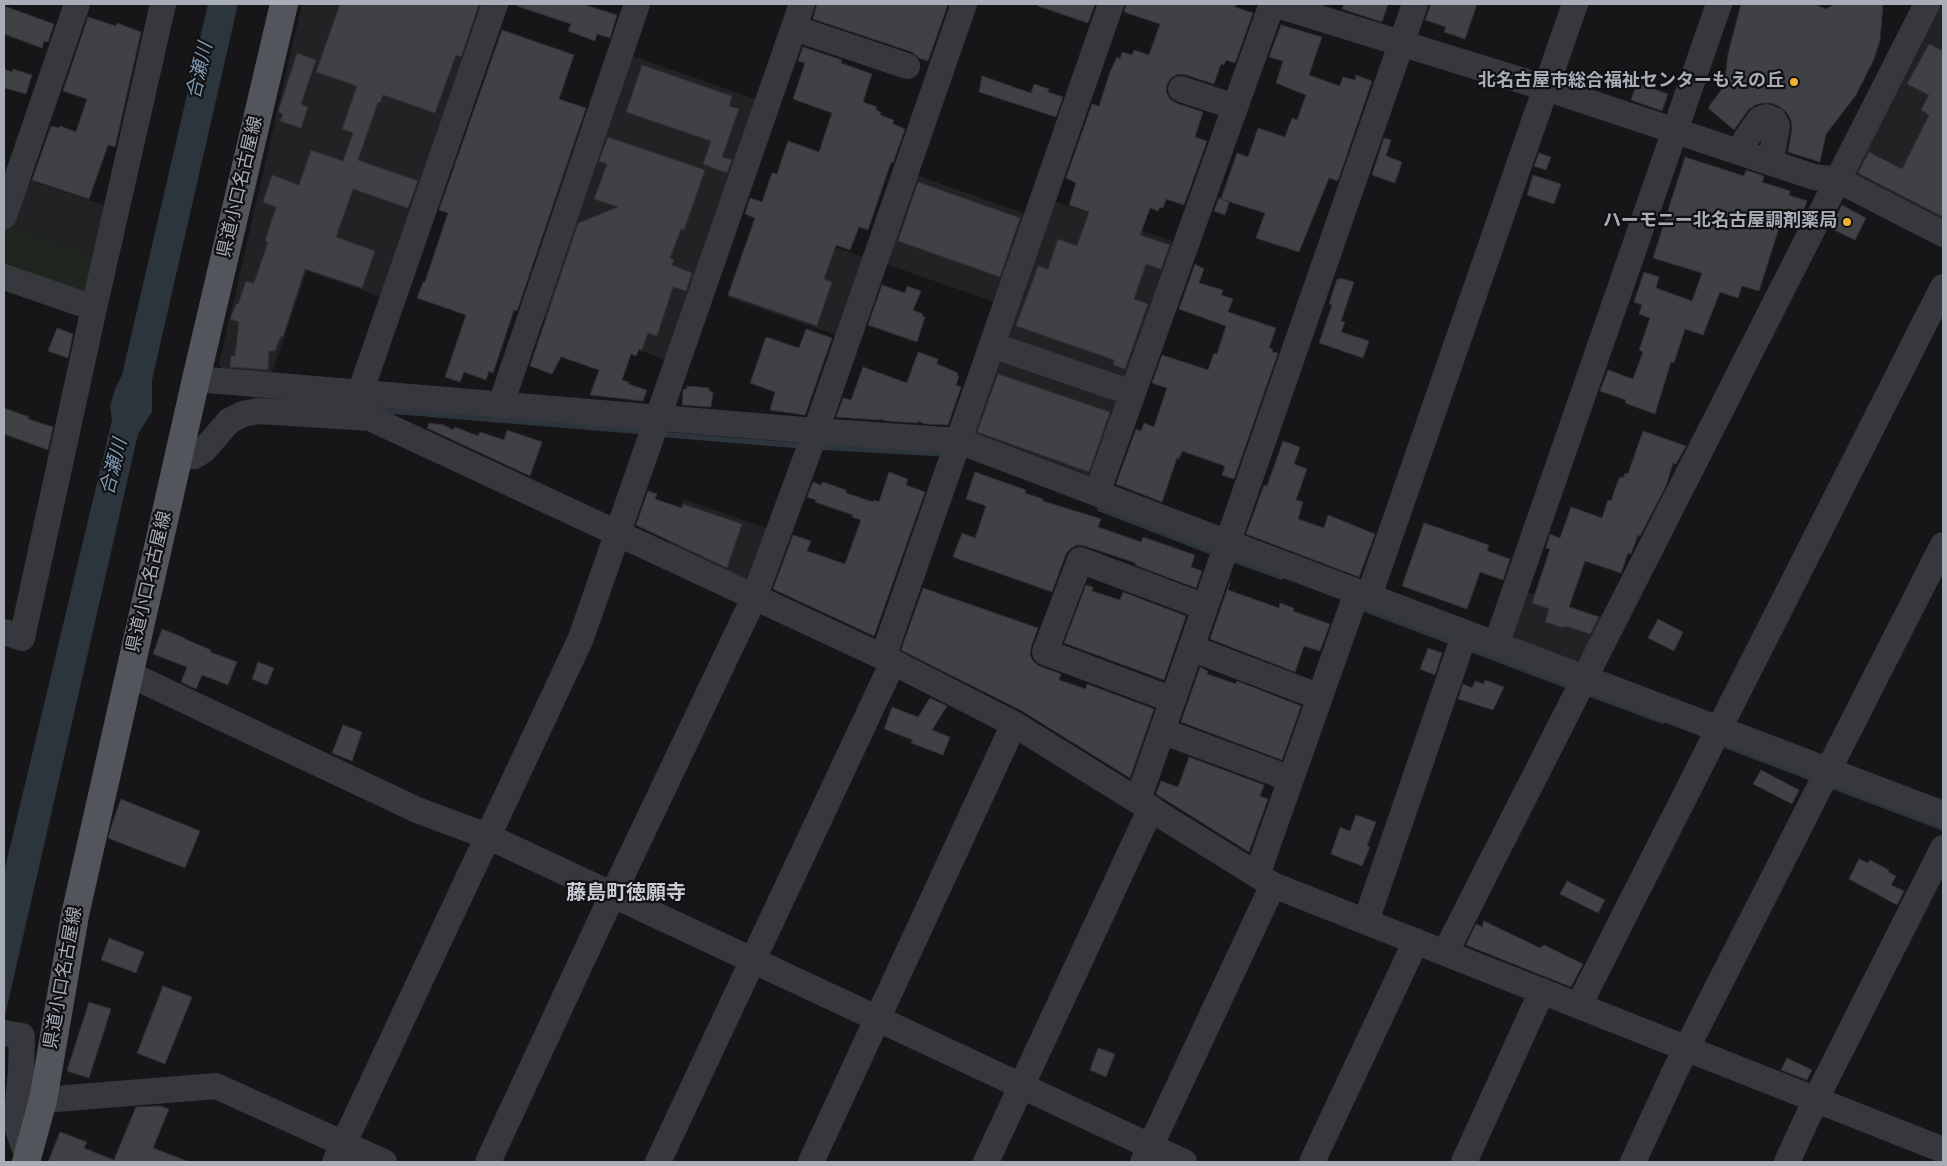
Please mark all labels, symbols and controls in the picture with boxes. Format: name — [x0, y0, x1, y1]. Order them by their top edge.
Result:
water label: 合瀬川 — [183, 41, 219, 101]
place label: 北名古屋市総合福祉センターもえの丘 — [1478, 71, 1784, 93]
marker: 北名古屋市総合福祉センターもえの丘 — [1788, 76, 1800, 88]
street label: 県道小口名古屋線 — [214, 114, 268, 260]
place label: ハーモニー北名古屋調剤薬局 — [1603, 211, 1837, 233]
marker: ハーモニー北名古屋調剤薬局 — [1841, 216, 1853, 228]
water label: 合瀬川 — [97, 437, 133, 497]
street label: 県道小口名古屋線 — [123, 509, 177, 655]
district label: 藤島町徳願寺 — [566, 882, 686, 906]
street label: 県道小口名古屋線 — [41, 905, 87, 1051]

